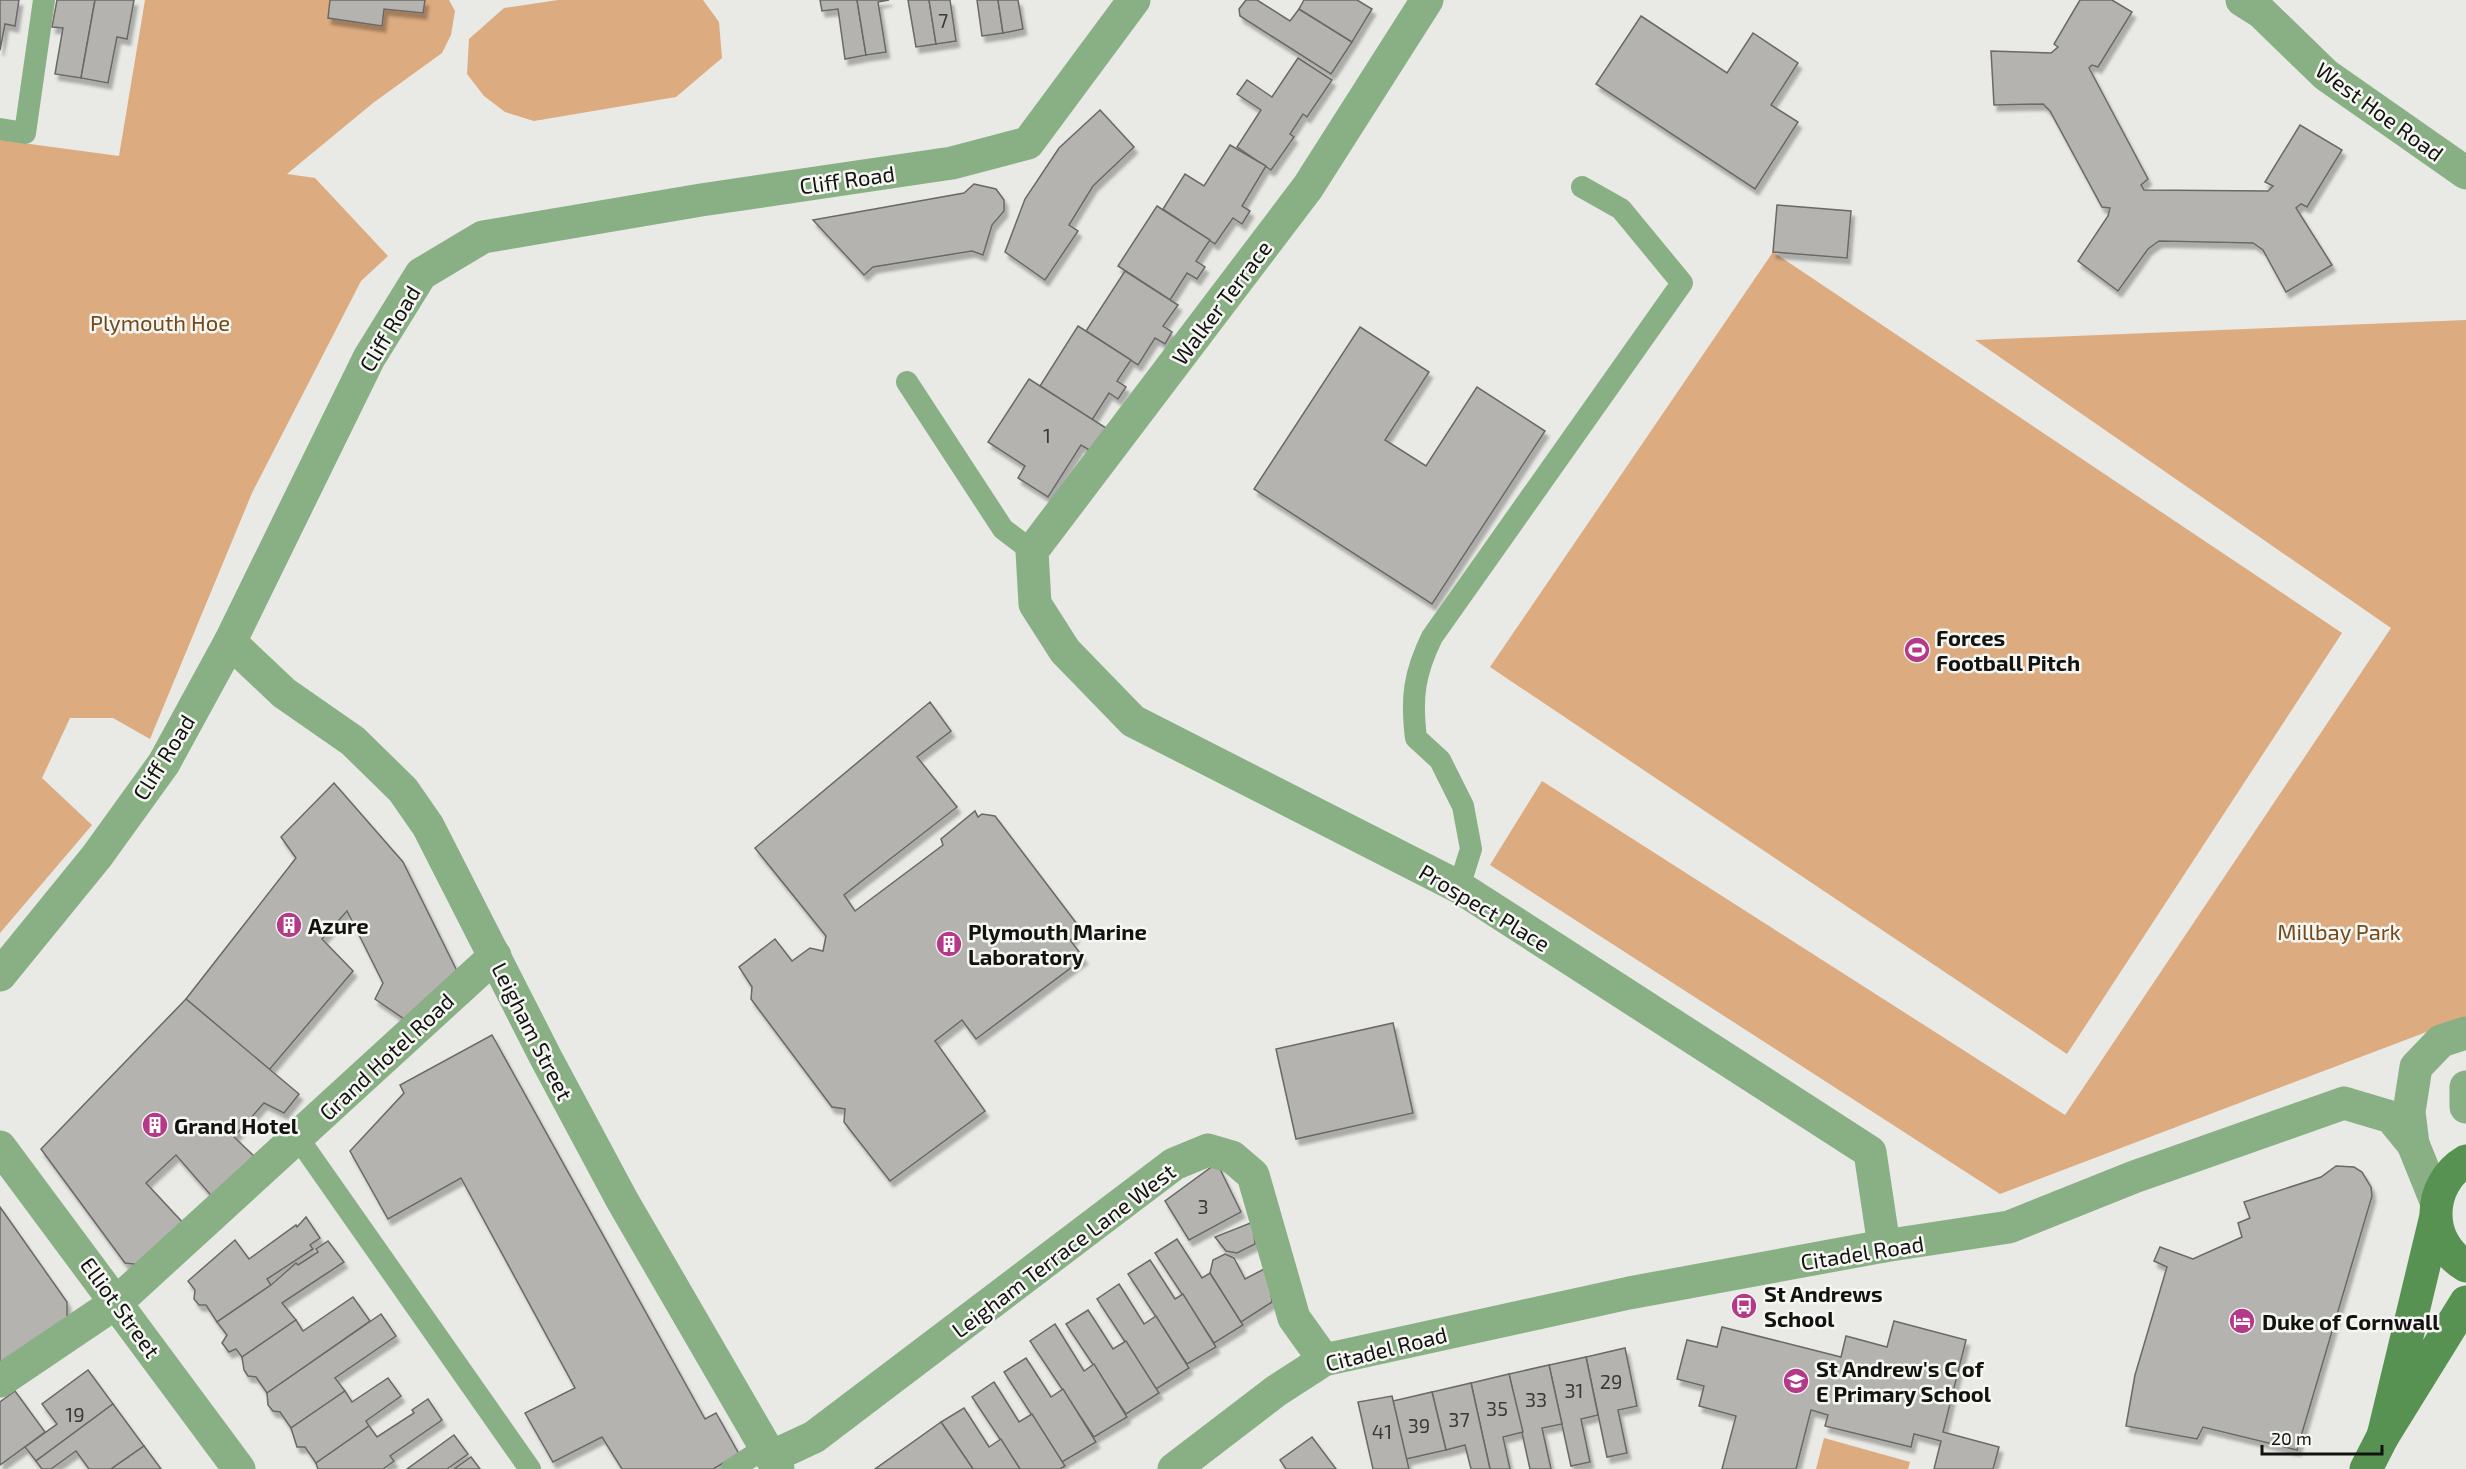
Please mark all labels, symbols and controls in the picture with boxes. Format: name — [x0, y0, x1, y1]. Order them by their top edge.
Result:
house number: 7 — [938, 8, 948, 32]
street label: West Hoe Road — [2311, 56, 2449, 166]
street label: Cliff Road — [798, 159, 896, 199]
street label: Walker Terrace — [1166, 235, 1276, 369]
street label: Cliff Road — [353, 280, 425, 376]
park label: Plymouth Hoe — [90, 309, 230, 335]
house number: 1 — [1043, 423, 1051, 447]
place label: Forces Football Pitch — [1936, 624, 2080, 675]
sports icon: Forces Football Pitch — [1902, 635, 1932, 665]
street label: Cliff Road — [127, 710, 199, 804]
street label: Prospect Place — [1415, 858, 1555, 956]
building icon: Azure — [274, 910, 304, 940]
place label: Azure — [308, 912, 369, 938]
place label: Plymouth Marine Laboratory — [968, 918, 1147, 970]
park label: Millbay Park — [2277, 918, 2401, 944]
building icon: Plymouth Marine Laboratory — [934, 929, 964, 959]
street label: Leigham Street — [487, 958, 579, 1104]
street label: Grand Hotel Road — [314, 987, 458, 1125]
building icon: Grand Hotel — [140, 1110, 170, 1140]
place label: Grand Hotel — [174, 1112, 299, 1138]
street label: Leigham Terrace Lane West — [946, 1157, 1180, 1343]
house number: 3 — [1197, 1194, 1209, 1218]
street label: Citadel Road — [1799, 1229, 1925, 1275]
street label: Elliot Street — [76, 1252, 166, 1362]
place label: St Andrews School — [1764, 1280, 1883, 1331]
bus stop icon: St Andrews School — [1729, 1291, 1759, 1321]
hotel icon: Duke of Cornwall — [2227, 1306, 2257, 1336]
place label: Duke of Cornwall — [2262, 1308, 2440, 1334]
street label: Citadel Road — [1322, 1320, 1450, 1376]
place label: St Andrew's C of E Primary School — [1816, 1355, 1992, 1407]
school or university icon: St Andrew's C of E Primary School — [1781, 1366, 1811, 1396]
house number: 29 — [1600, 1369, 1622, 1393]
house number: 31 — [1564, 1378, 1584, 1402]
house number: 33 — [1525, 1387, 1547, 1411]
house number: 35 — [1486, 1396, 1508, 1420]
house number: 19 — [65, 1402, 85, 1426]
house number: 37 — [1448, 1407, 1470, 1431]
house number: 39 — [1408, 1413, 1430, 1437]
scale bar — [2262, 1418, 2382, 1456]
house number: 41 — [1372, 1419, 1392, 1443]
text: 20 m — [2271, 1427, 2312, 1449]

